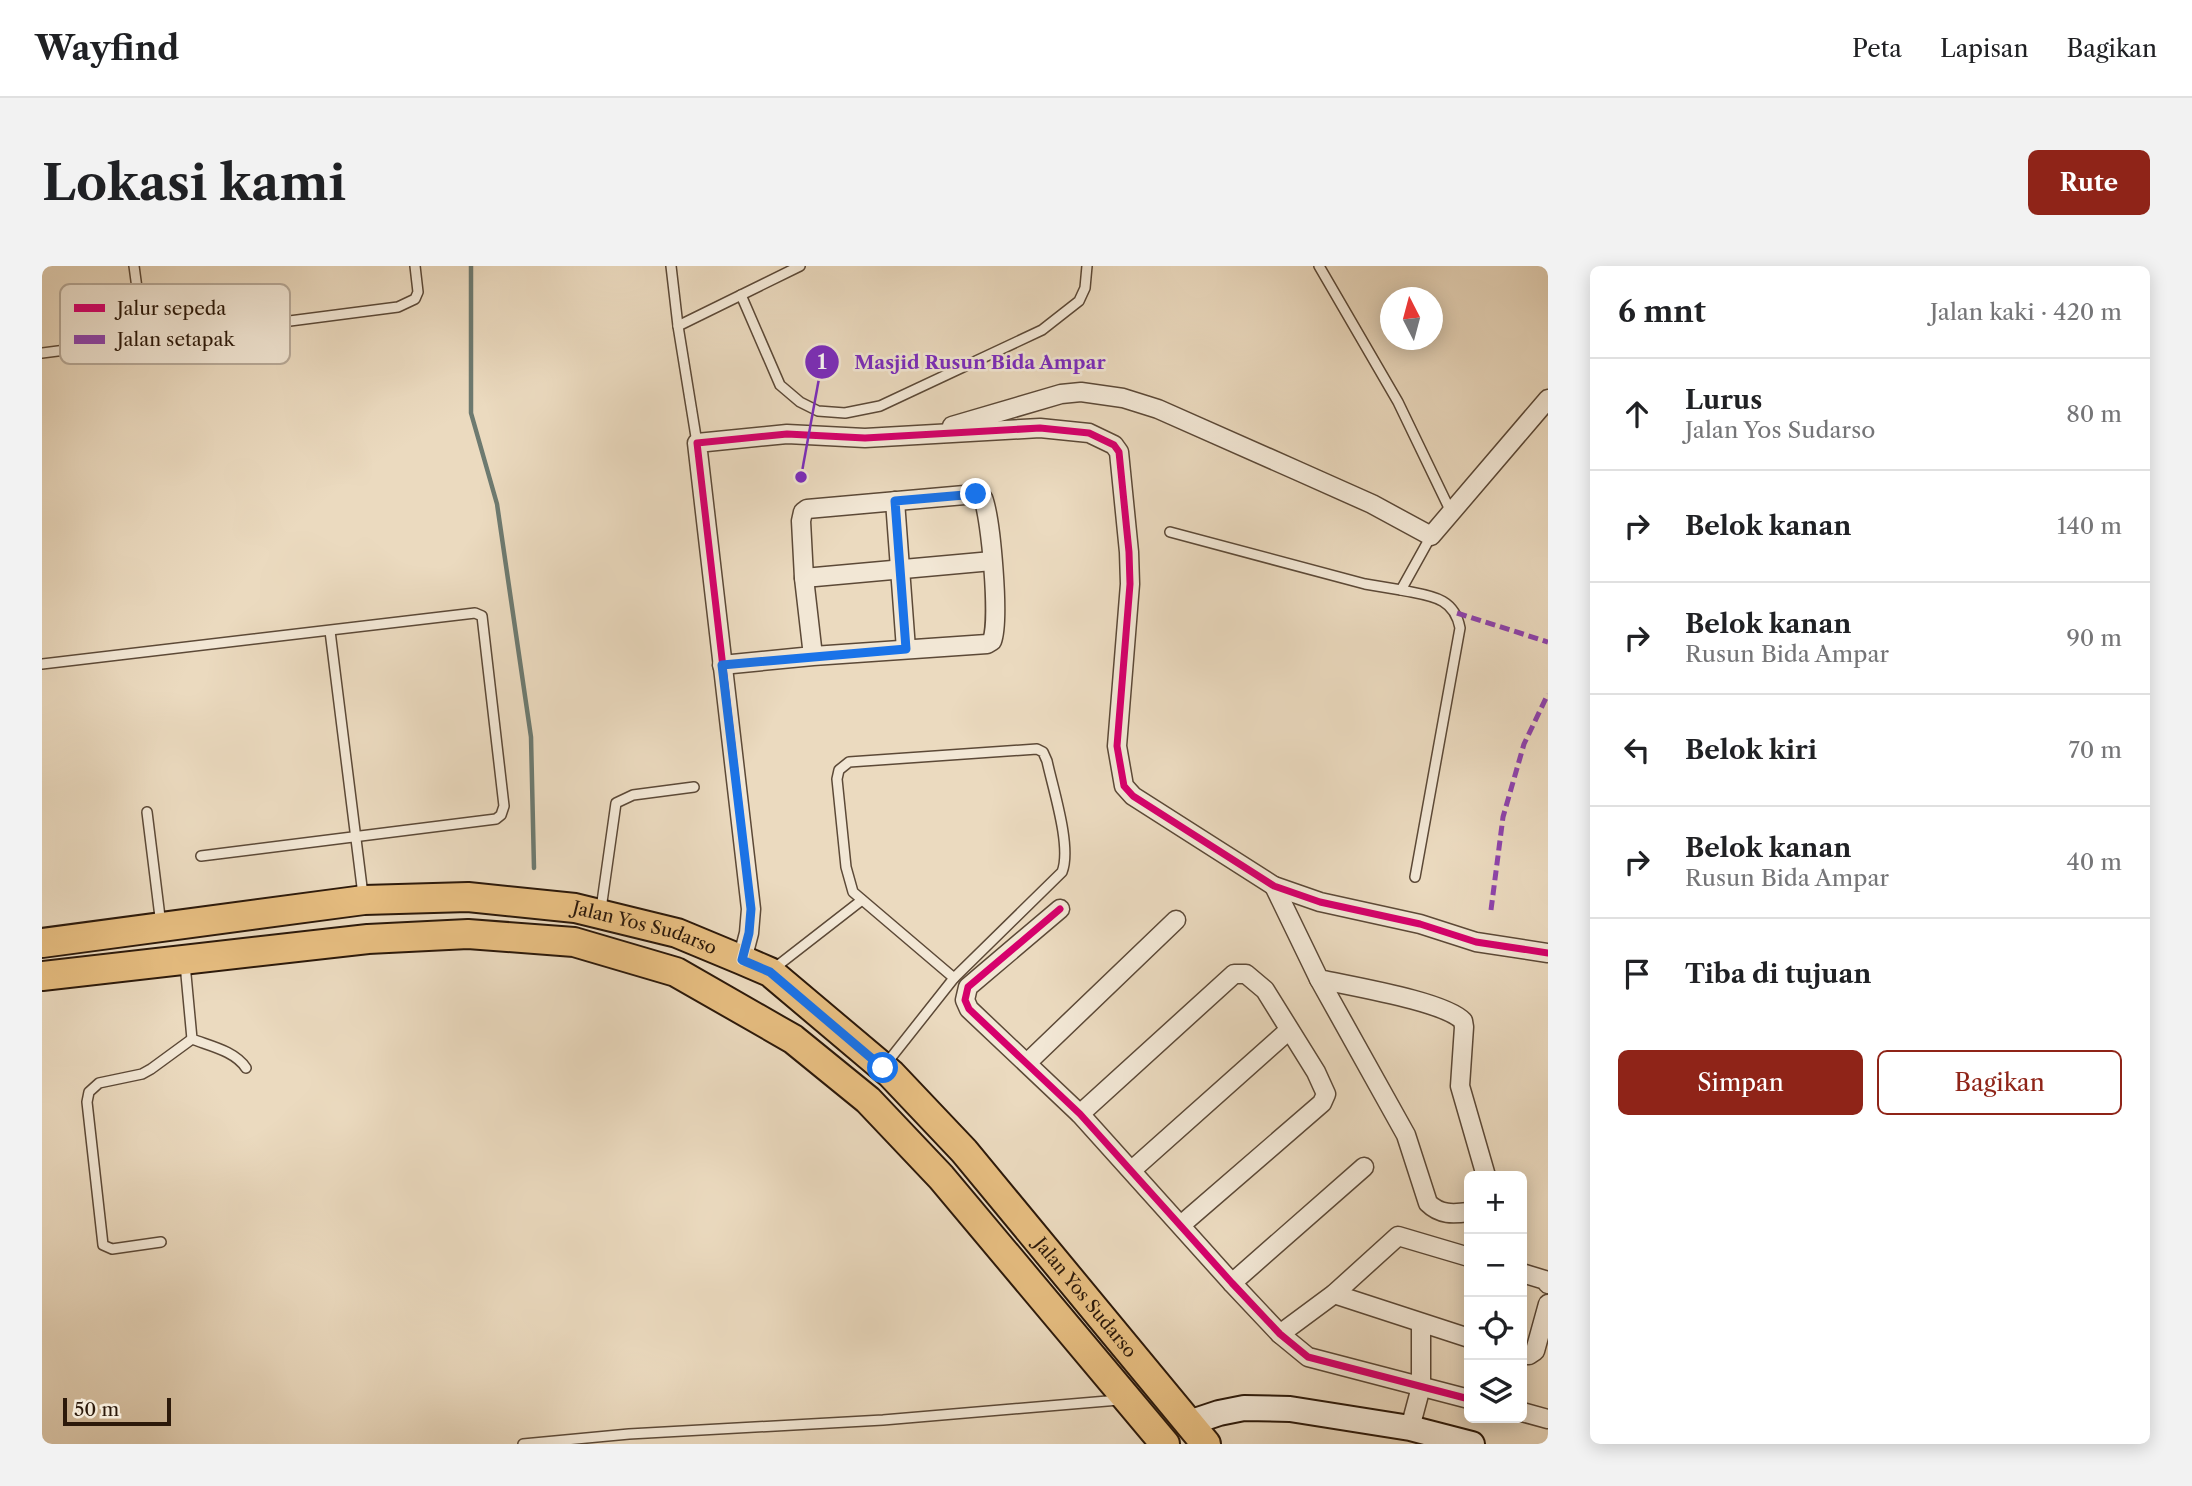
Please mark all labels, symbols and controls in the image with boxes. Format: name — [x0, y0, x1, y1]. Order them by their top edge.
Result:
text: Wayfind — [35, 28, 179, 69]
text: Peta — [1852, 34, 1902, 63]
text: Lapisan — [1940, 34, 2029, 63]
text: Bagikan — [2067, 34, 2157, 63]
button: Rute — [2028, 150, 2150, 215]
text: Lokasi kami — [42, 152, 346, 213]
legend — [60, 284, 290, 364]
north arrow — [1380, 287, 1443, 350]
text: 6 mnt — [1618, 293, 1706, 330]
text: Jalur sepeda — [114, 297, 226, 320]
text: Jalan kaki · 420 m — [1930, 298, 2122, 326]
text: Jalan setapak — [114, 328, 236, 351]
callout: Masjid Rusun Bida Ampar — [805, 342, 1120, 382]
text: 1 — [817, 349, 827, 374]
text: Masjid Rusun Bida Ampar — [854, 351, 1107, 374]
text: Lurus — [1685, 384, 1762, 416]
icon: ahead — [1618, 395, 1656, 433]
text: 80 m — [2066, 400, 2122, 428]
text: Jalan Yos Sudarso — [1685, 416, 1875, 444]
route end — [960, 478, 991, 509]
icon: right — [1618, 507, 1656, 545]
text: Belok kanan — [1685, 510, 1851, 542]
text: 140 m — [2057, 512, 2122, 540]
text: Belok kanan — [1685, 608, 1851, 640]
icon: right — [1618, 619, 1656, 657]
text: 90 m — [2066, 624, 2122, 652]
text: Rusun Bida Ampar — [1685, 640, 1889, 668]
icon: left — [1618, 731, 1656, 769]
text: Belok kiri — [1685, 734, 1817, 766]
text: 70 m — [2069, 736, 2122, 764]
text: Belok kanan — [1685, 832, 1851, 864]
icon: right — [1618, 843, 1656, 881]
text: 40 m — [2067, 848, 2122, 876]
text: Rusun Bida Ampar — [1685, 864, 1889, 892]
street label: Jalan Yos Sudarso — [567, 896, 720, 959]
icon: arrive — [1618, 955, 1656, 993]
text: Tiba di tujuan — [1685, 958, 1871, 990]
button: Simpan — [1618, 1050, 1863, 1115]
button: Bagikan — [1877, 1050, 2122, 1115]
route start — [867, 1052, 898, 1083]
map controls — [1464, 1171, 1527, 1423]
button: + — [1464, 1171, 1527, 1234]
street label: Jalan Yos Sudarso — [1027, 1231, 1141, 1362]
button: − — [1464, 1234, 1527, 1297]
button: locate — [1464, 1297, 1527, 1360]
button: layers — [1464, 1360, 1527, 1423]
scale bar — [63, 1395, 172, 1427]
text: 50 m — [74, 1398, 119, 1421]

